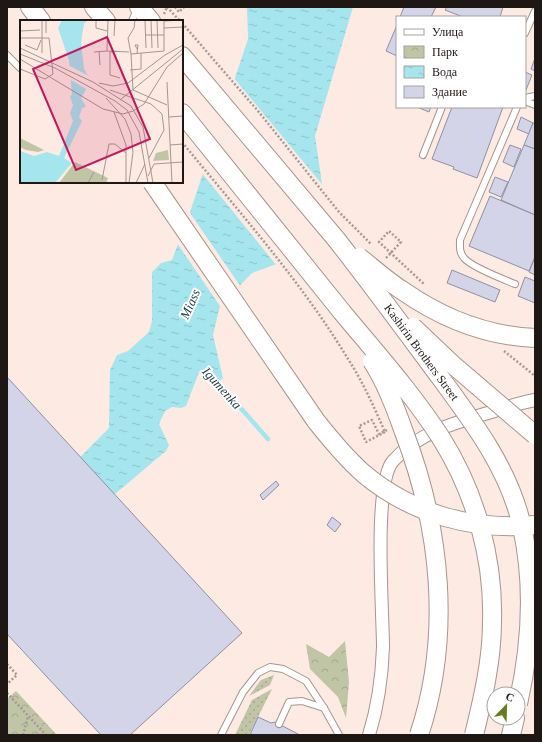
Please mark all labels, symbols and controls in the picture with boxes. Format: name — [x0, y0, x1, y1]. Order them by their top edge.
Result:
legend — [396, 16, 526, 108]
inset map — [20, 20, 183, 183]
text: Улица — [432, 25, 464, 39]
text: Парк — [432, 45, 458, 59]
text: Вода — [432, 65, 458, 79]
text: Здание — [432, 85, 467, 99]
water label: Miass — [176, 287, 203, 322]
street label: Kashirin Brothers Street — [381, 301, 462, 404]
water label: Igumenka — [199, 363, 245, 412]
north arrow — [486, 686, 526, 726]
text: С — [504, 690, 516, 704]

